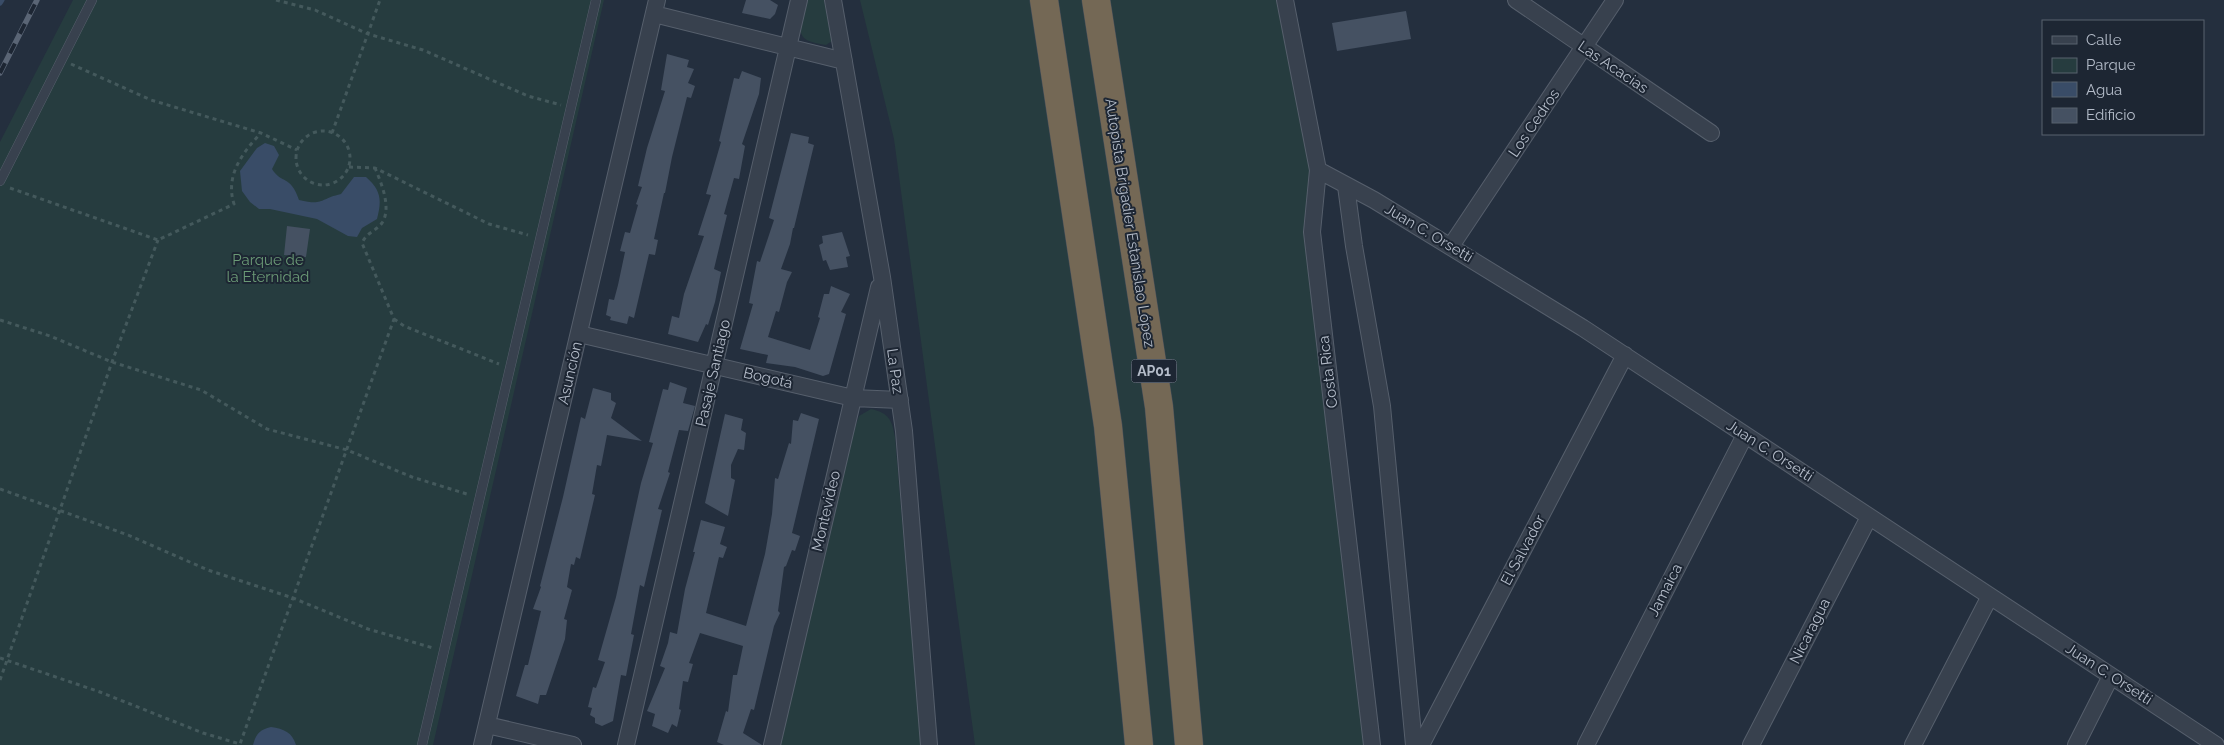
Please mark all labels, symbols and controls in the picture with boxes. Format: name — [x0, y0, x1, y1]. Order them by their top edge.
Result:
legend — [2042, 20, 2204, 135]
text: Calle — [2086, 31, 2122, 49]
street label: Las Acacias — [1574, 37, 1652, 97]
text: Parque — [2086, 56, 2136, 74]
text: Agua — [2086, 81, 2122, 99]
street label: Los Cedros — [1505, 86, 1563, 160]
street label: Autopista Brigadier Estanislao López — [1101, 97, 1159, 349]
text: Edificio — [2086, 106, 2136, 124]
street label: Juan C. Orsetti — [1382, 200, 1476, 266]
park label: Parque de la Eternidad — [227, 251, 309, 286]
street label: Pasaje Santiago — [692, 318, 734, 428]
street label: Costa Rica — [1315, 335, 1341, 409]
street label: Asunción — [554, 340, 586, 406]
street label: La Paz — [883, 347, 907, 395]
road number: AP01 — [1132, 360, 1176, 382]
street label: Bogotá — [742, 364, 794, 392]
street label: Juan C. Orsetti — [1723, 416, 1817, 486]
street label: Montevideo — [808, 469, 844, 553]
street label: El Salvador — [1497, 511, 1549, 588]
street label: Jamaica — [1644, 561, 1686, 619]
street label: Nicaragua — [1786, 595, 1834, 667]
street label: Juan C. Orsetti — [2062, 639, 2156, 709]

